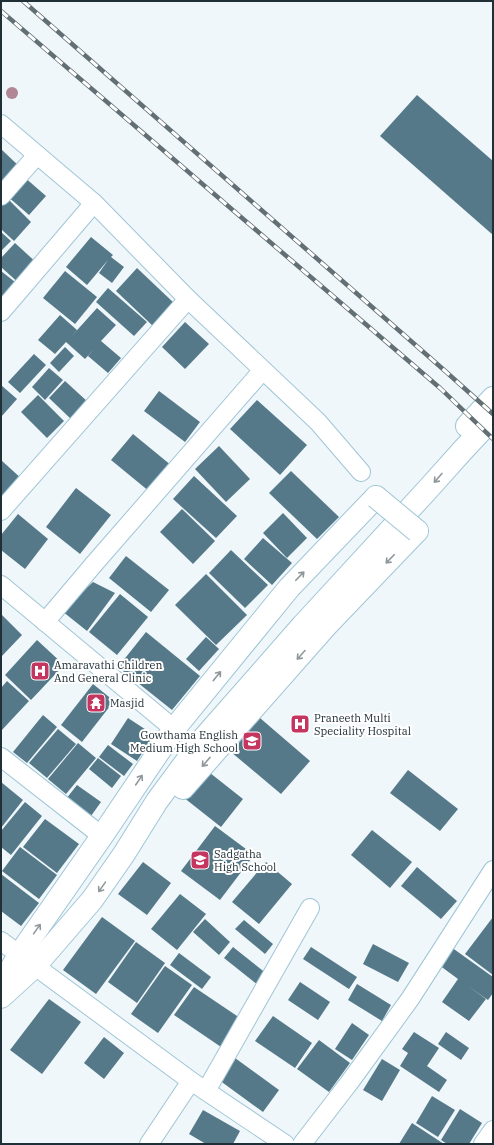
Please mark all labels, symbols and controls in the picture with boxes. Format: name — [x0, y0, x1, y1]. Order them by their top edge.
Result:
one-way arrow — [434, 473, 443, 483]
one-way arrow — [385, 554, 394, 564]
one-way arrow — [295, 571, 305, 581]
one-way arrow — [297, 649, 306, 659]
place label: Amaravathi Children And General Clinic — [54, 658, 162, 685]
hospital icon: Amaravathi Children And General Clinic — [29, 660, 51, 682]
one-way arrow — [212, 671, 221, 681]
temple icon: Masjid — [85, 692, 107, 714]
place label: Masjid — [110, 696, 145, 710]
place label: Praneeth Multi Speciality Hospital — [314, 711, 411, 738]
hospital icon: Praneeth Multi Speciality Hospital — [289, 713, 311, 735]
place label: Gowthama English Medium High School — [130, 728, 238, 755]
school or university icon: Gowthama English Medium High School — [241, 730, 263, 752]
one-way arrow — [201, 757, 210, 767]
one-way arrow — [135, 775, 143, 786]
place label: Sadgatha High School — [214, 847, 276, 874]
school or university icon: Sadgatha High School — [189, 849, 211, 871]
one-way arrow — [98, 881, 106, 892]
one-way arrow — [33, 924, 41, 935]

